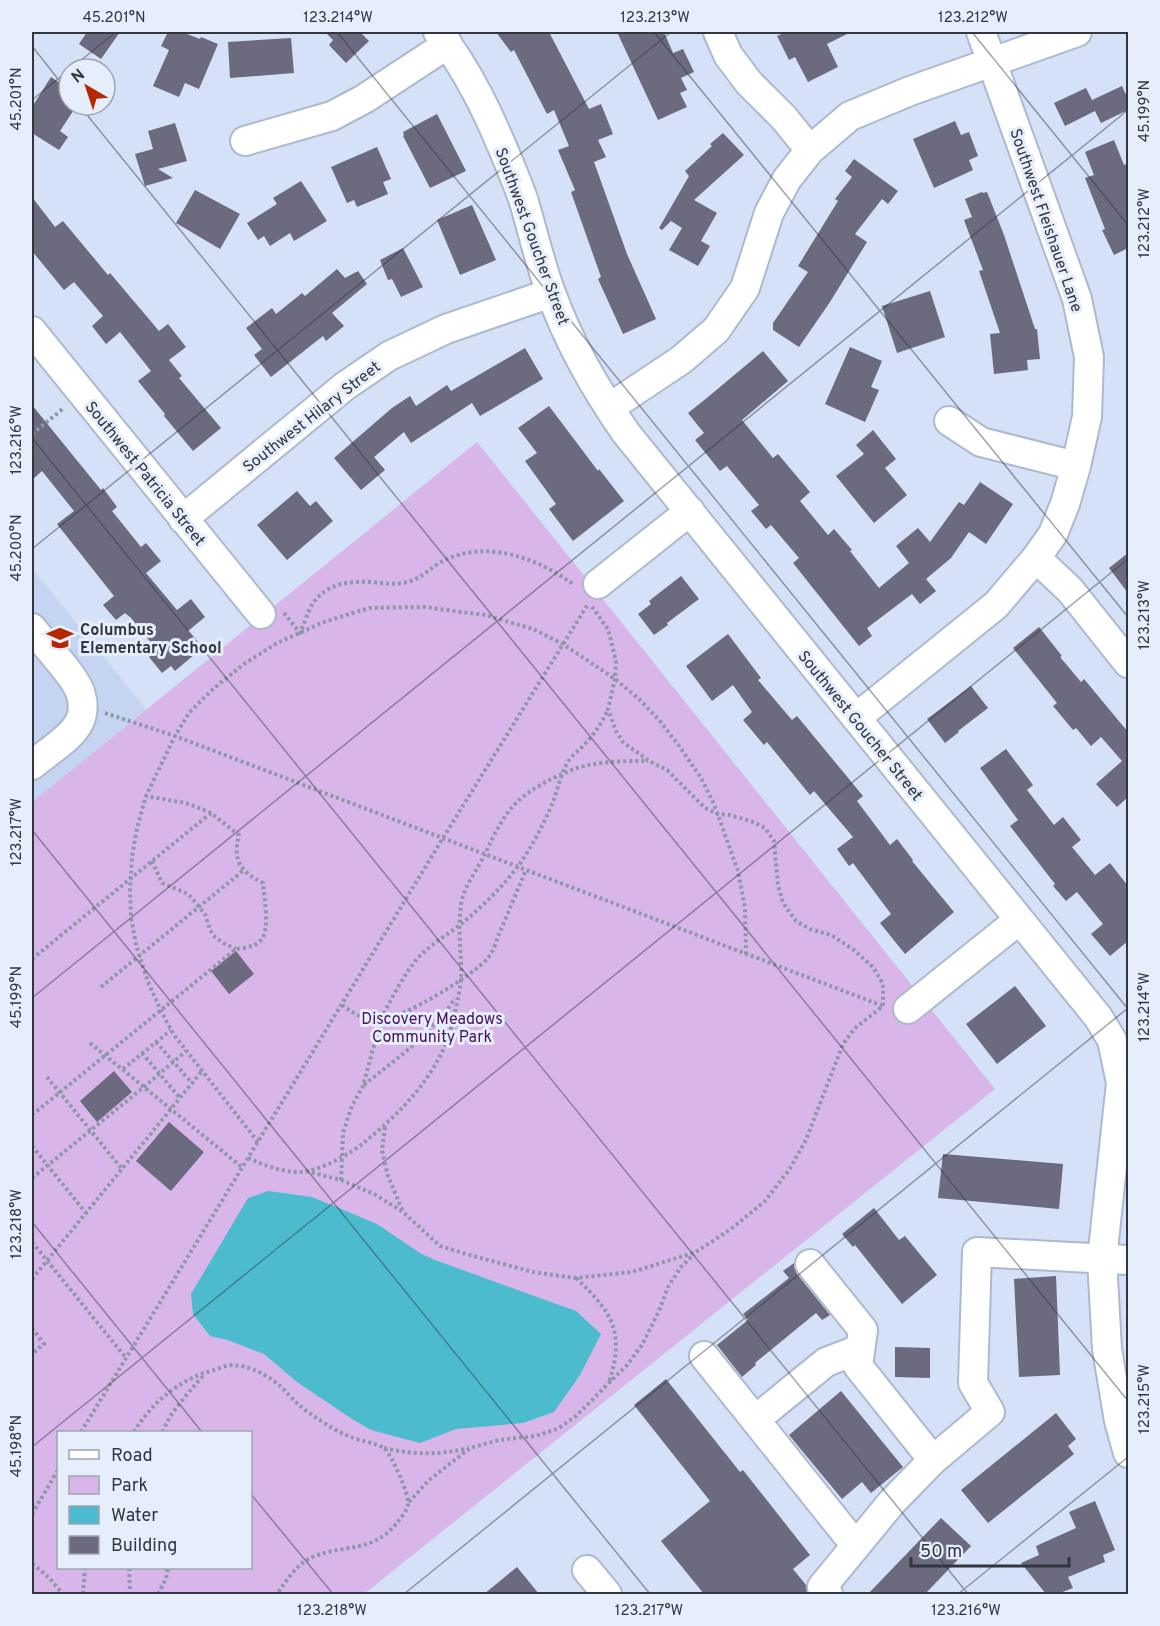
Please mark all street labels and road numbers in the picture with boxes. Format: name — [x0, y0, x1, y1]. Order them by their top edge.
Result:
street label: Southwest Fleishauer Lane — [1004, 126, 1086, 315]
street label: Southwest Goucher Street — [490, 145, 573, 328]
street label: Southwest Hilary Street — [239, 358, 385, 478]
street label: Southwest Patricia Street — [80, 398, 209, 551]
street label: Southwest Goucher Street — [793, 647, 926, 805]

